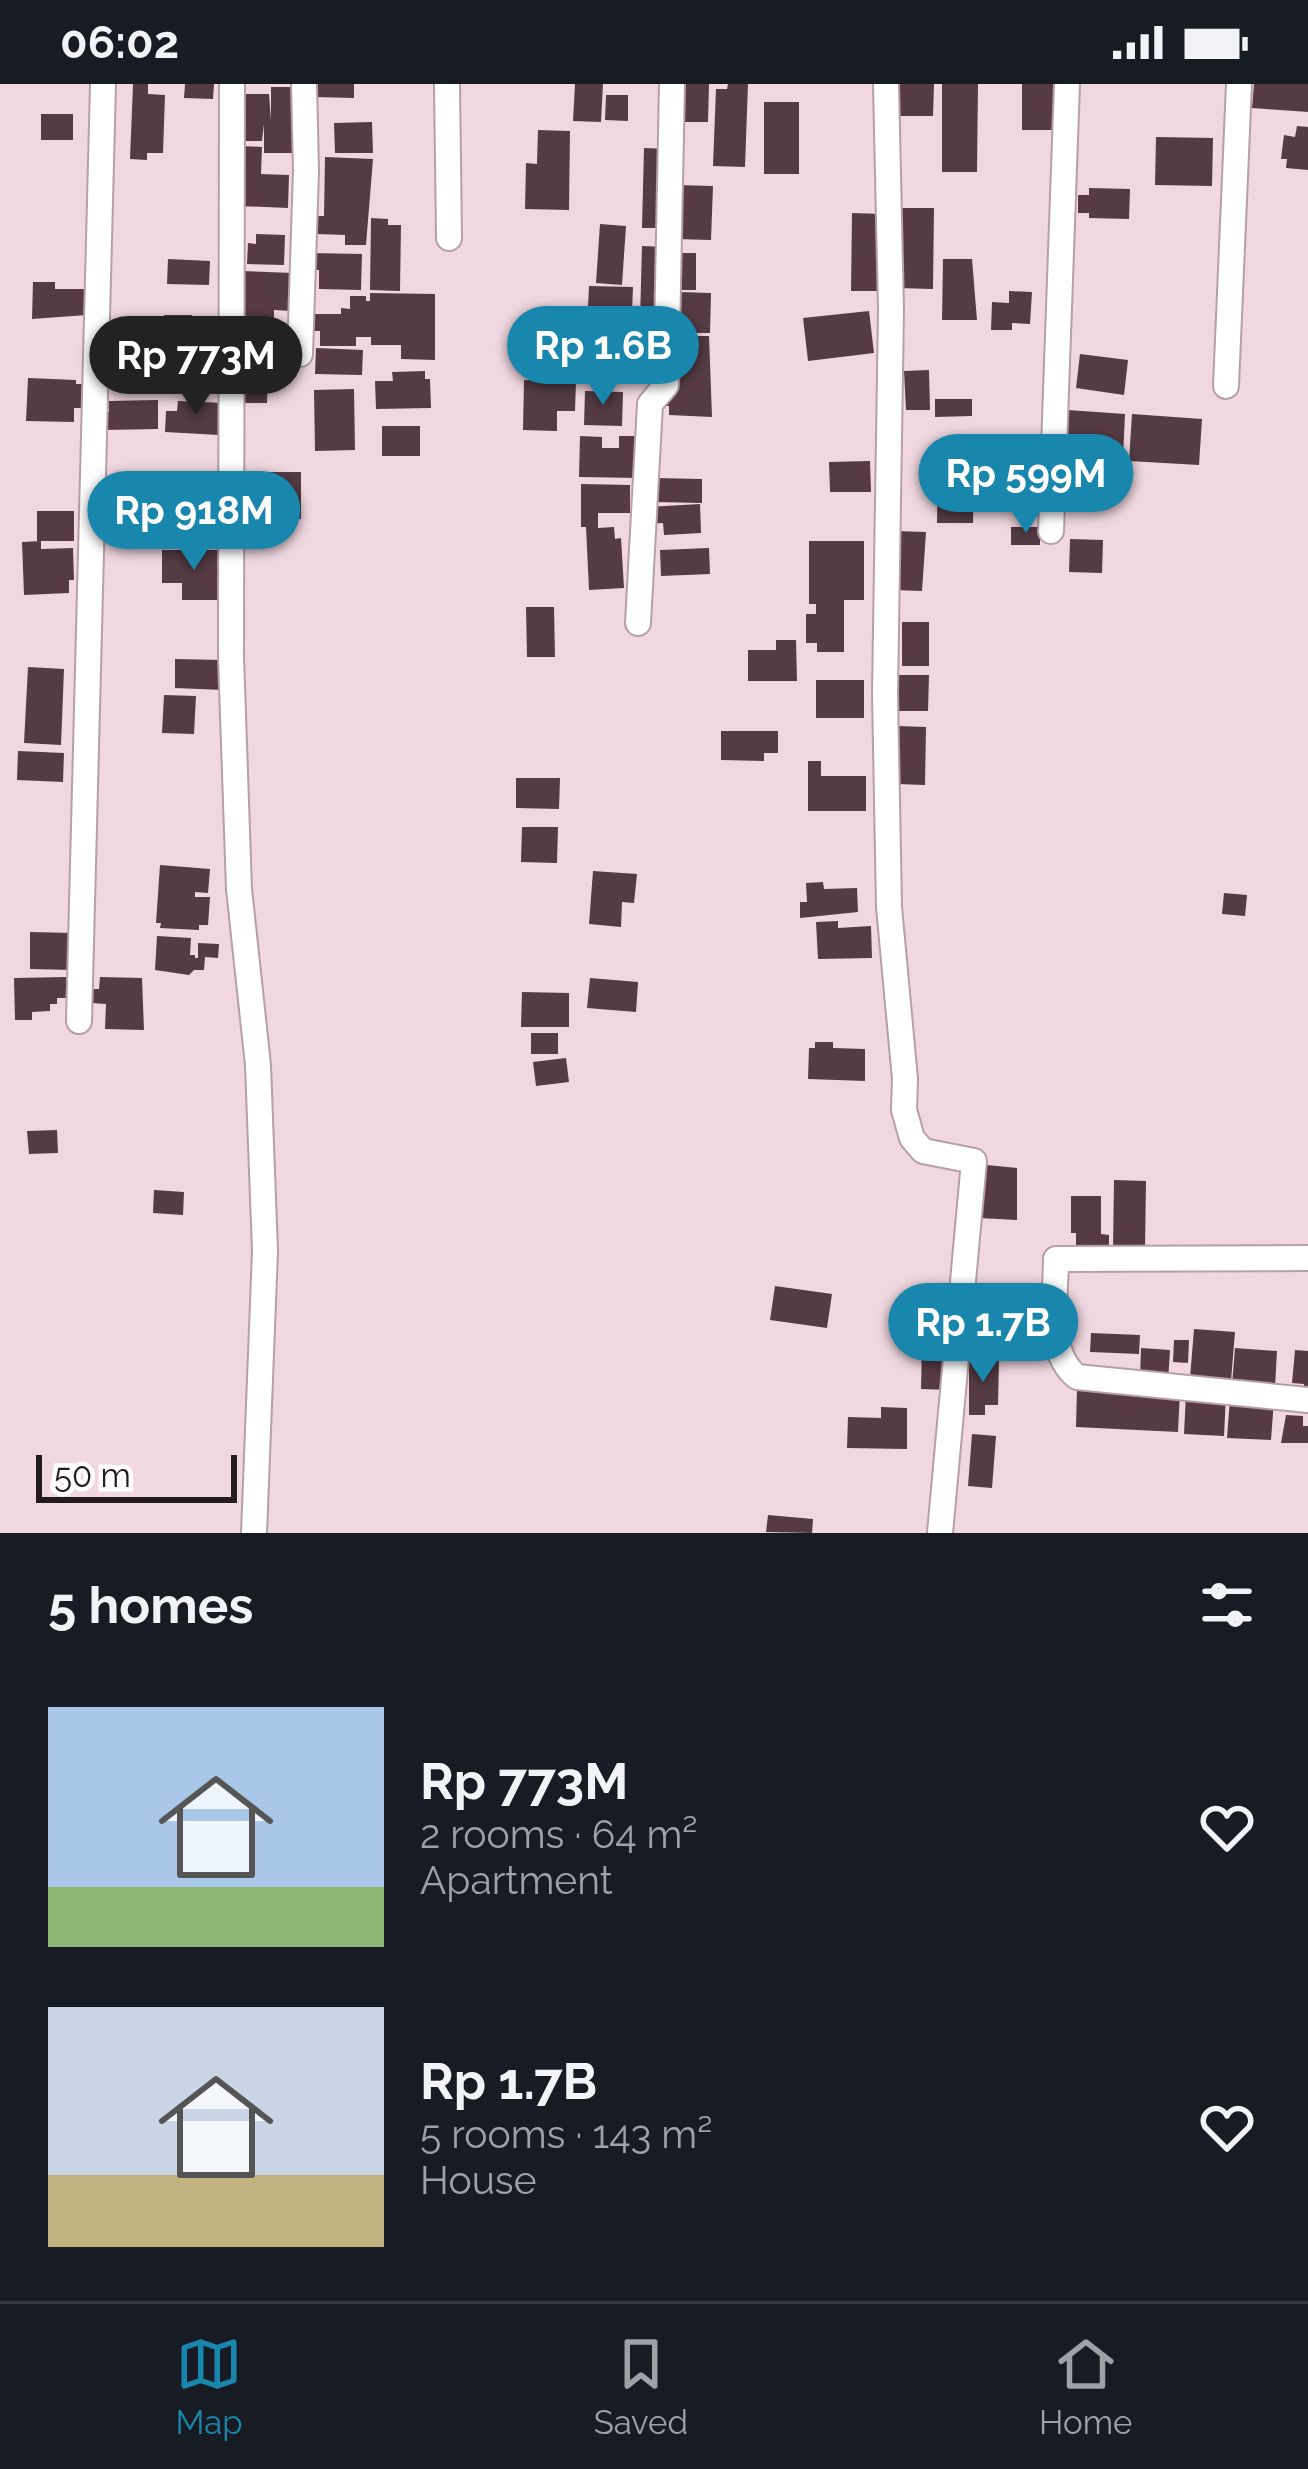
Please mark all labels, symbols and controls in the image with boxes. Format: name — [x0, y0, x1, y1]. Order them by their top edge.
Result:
text: 06:02 — [60, 16, 179, 69]
pin: Rp 1.6B — [492, 306, 714, 408]
pin: Rp 773M — [85, 316, 307, 418]
text: Rp 1.6B — [534, 322, 672, 368]
text: Rp 773M — [116, 332, 276, 378]
pin: Rp 599M — [915, 434, 1137, 536]
text: Rp 599M — [945, 450, 1107, 496]
pin: Rp 918M — [83, 471, 305, 573]
text: Rp 918M — [114, 487, 274, 533]
pin: Rp 1.7B — [872, 1283, 1094, 1385]
text: Rp 1.7B — [915, 1299, 1051, 1345]
scale bar — [36, 1449, 237, 1502]
text: 50 m — [54, 1456, 131, 1495]
icon: filters — [1194, 1572, 1260, 1638]
text: 5 homes — [48, 1575, 253, 1635]
text: Rp 773M — [420, 1751, 628, 1811]
icon: home — [144, 1755, 288, 1899]
icon: heart — [1194, 1794, 1260, 1860]
text: 2 rooms · 64 m² — [420, 1811, 697, 1857]
text: Apartment — [420, 1857, 613, 1903]
text: Rp 1.7B — [420, 2051, 597, 2111]
icon: home — [144, 2055, 288, 2199]
icon: heart — [1194, 2094, 1260, 2160]
text: 5 rooms · 143 m² — [420, 2111, 712, 2157]
text: House — [420, 2157, 537, 2203]
tab: Map — [176, 2331, 243, 2442]
tab: Saved — [594, 2331, 688, 2442]
tab: Home — [1039, 2331, 1132, 2442]

